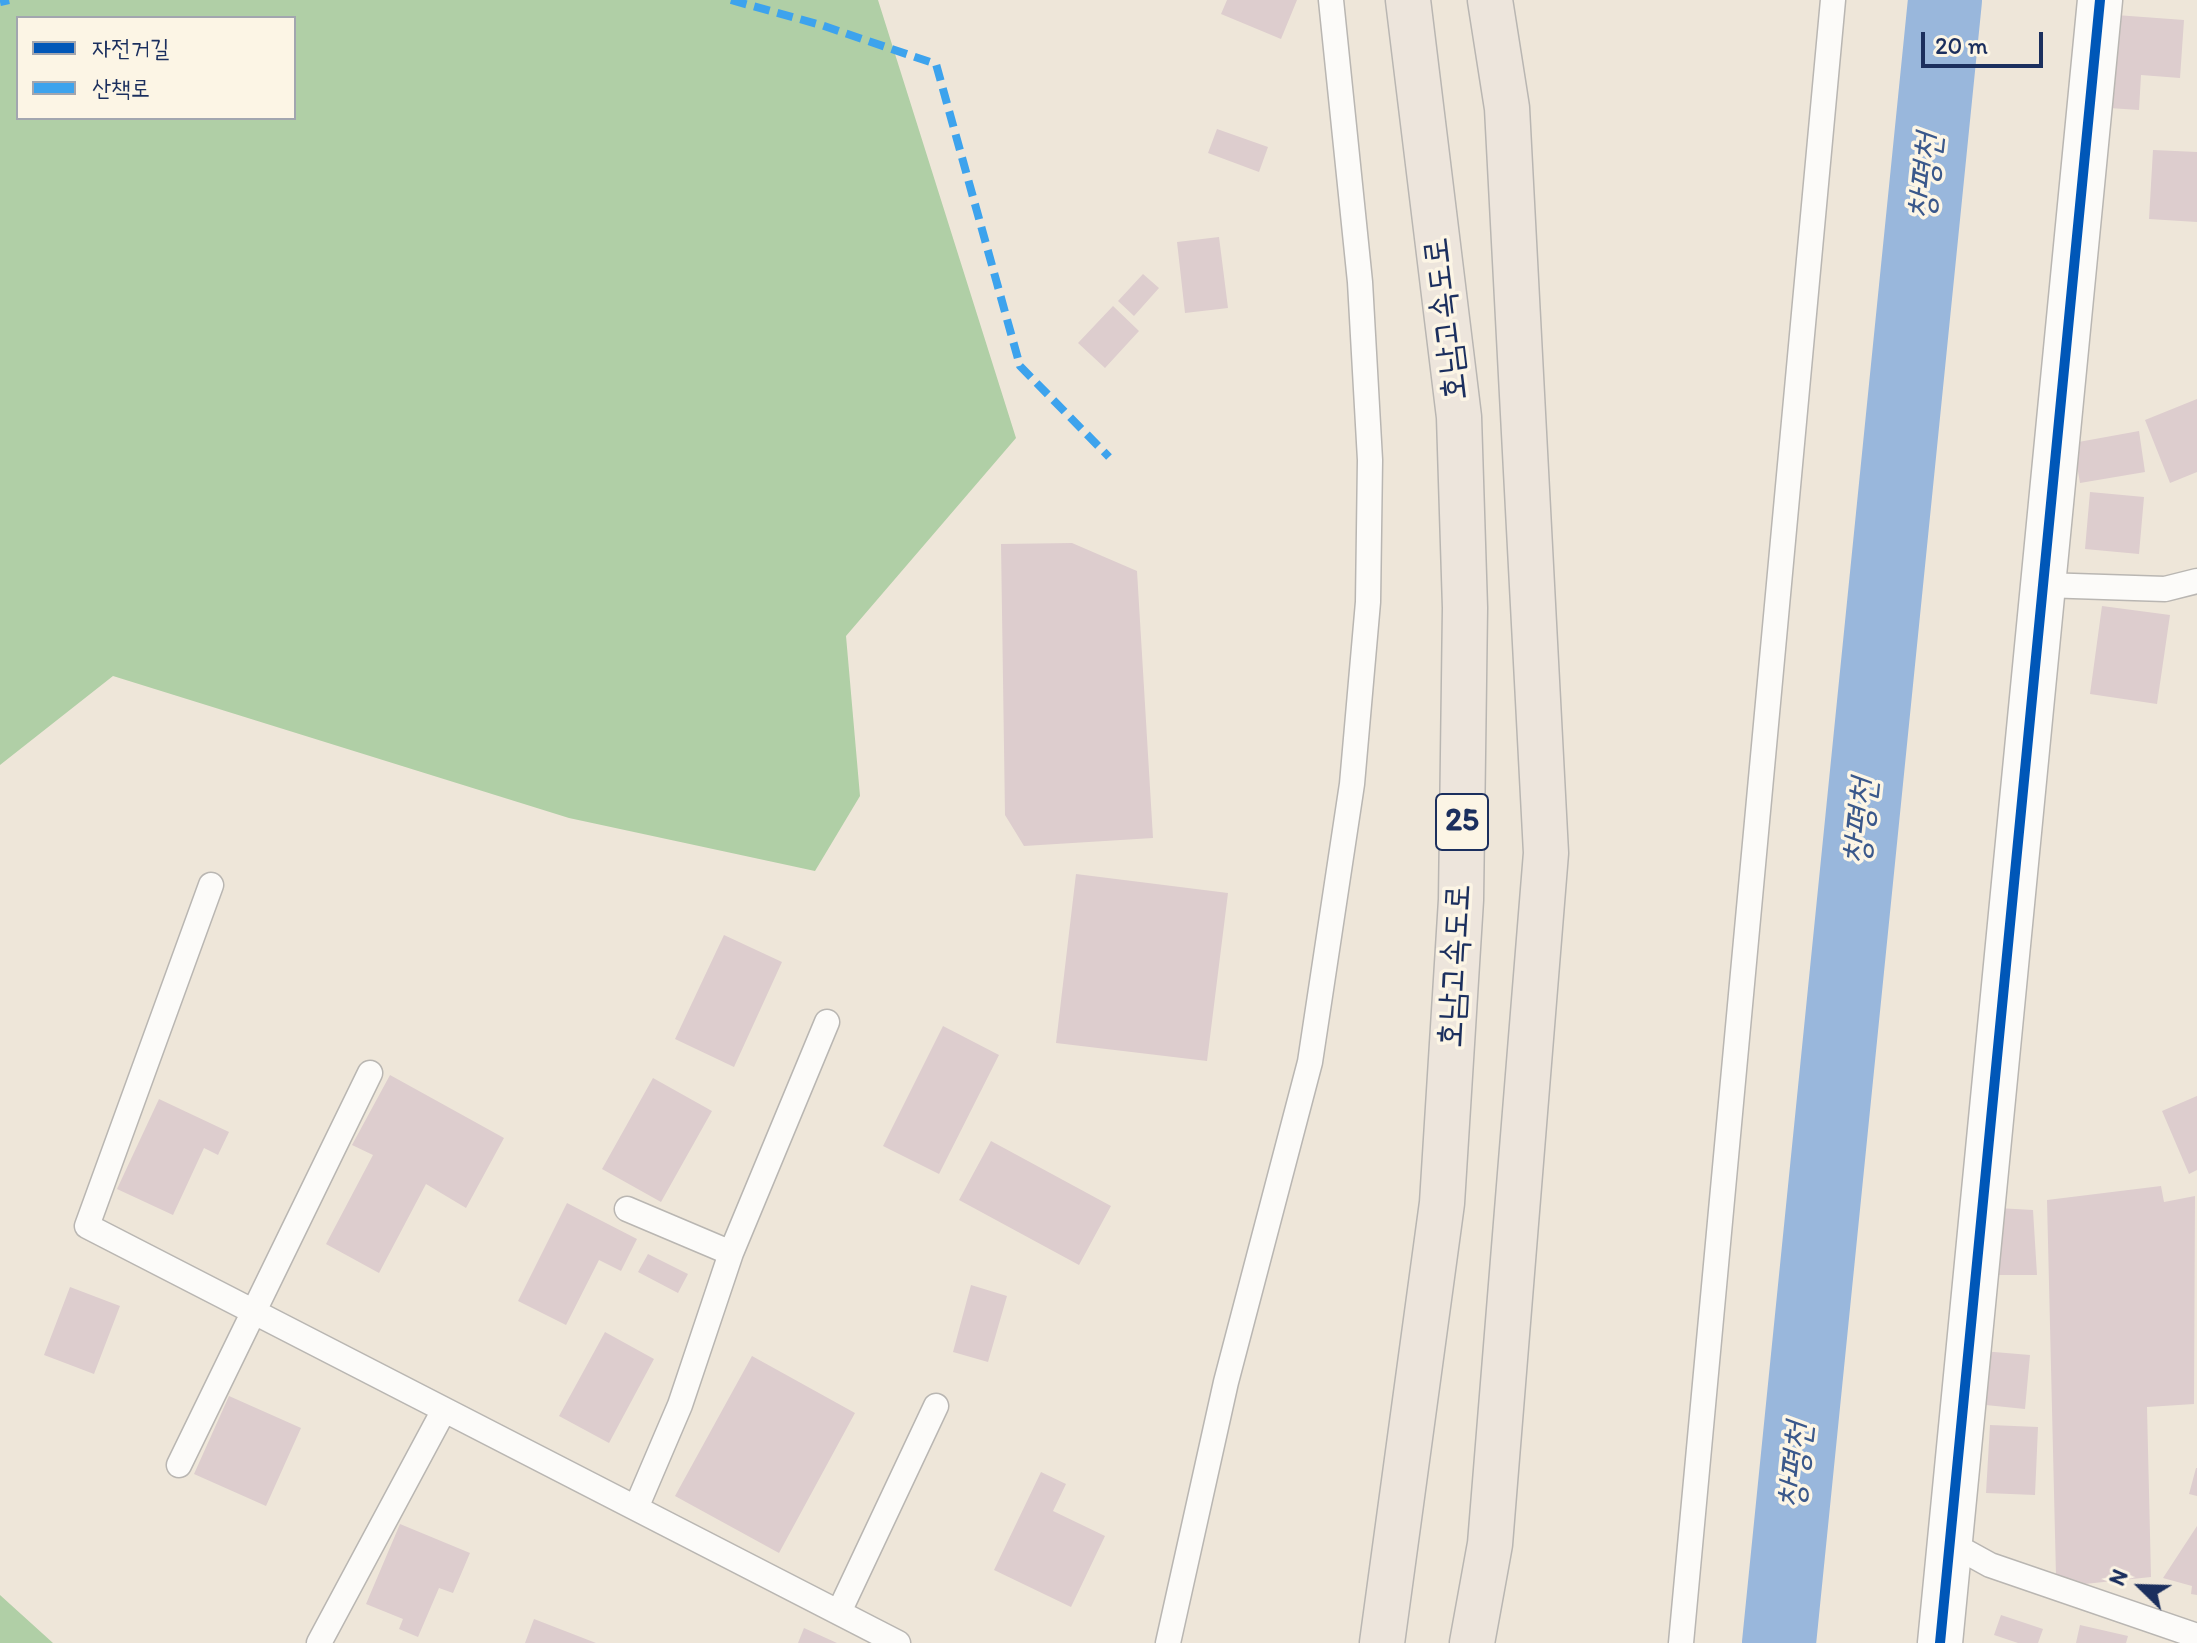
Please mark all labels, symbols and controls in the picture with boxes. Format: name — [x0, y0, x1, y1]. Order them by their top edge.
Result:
legend — [16, 16, 296, 120]
scale bar — [1925, 16, 2047, 66]
text: 20 m — [1935, 31, 1988, 60]
text: 자전거길 — [92, 33, 169, 62]
text: 산책로 — [92, 73, 150, 102]
water label: 창평천 — [1901, 132, 1953, 222]
street label: 호남고속도로 — [1417, 235, 1477, 403]
water label: 창평천 — [1836, 777, 1888, 867]
road number: 25 — [1436, 794, 1488, 850]
street label: 호남고속도로 — [1431, 883, 1481, 1049]
water label: 창평천 — [1771, 1421, 1823, 1511]
north arrow — [2101, 1547, 2181, 1627]
text: N — [2103, 1565, 2134, 1590]

